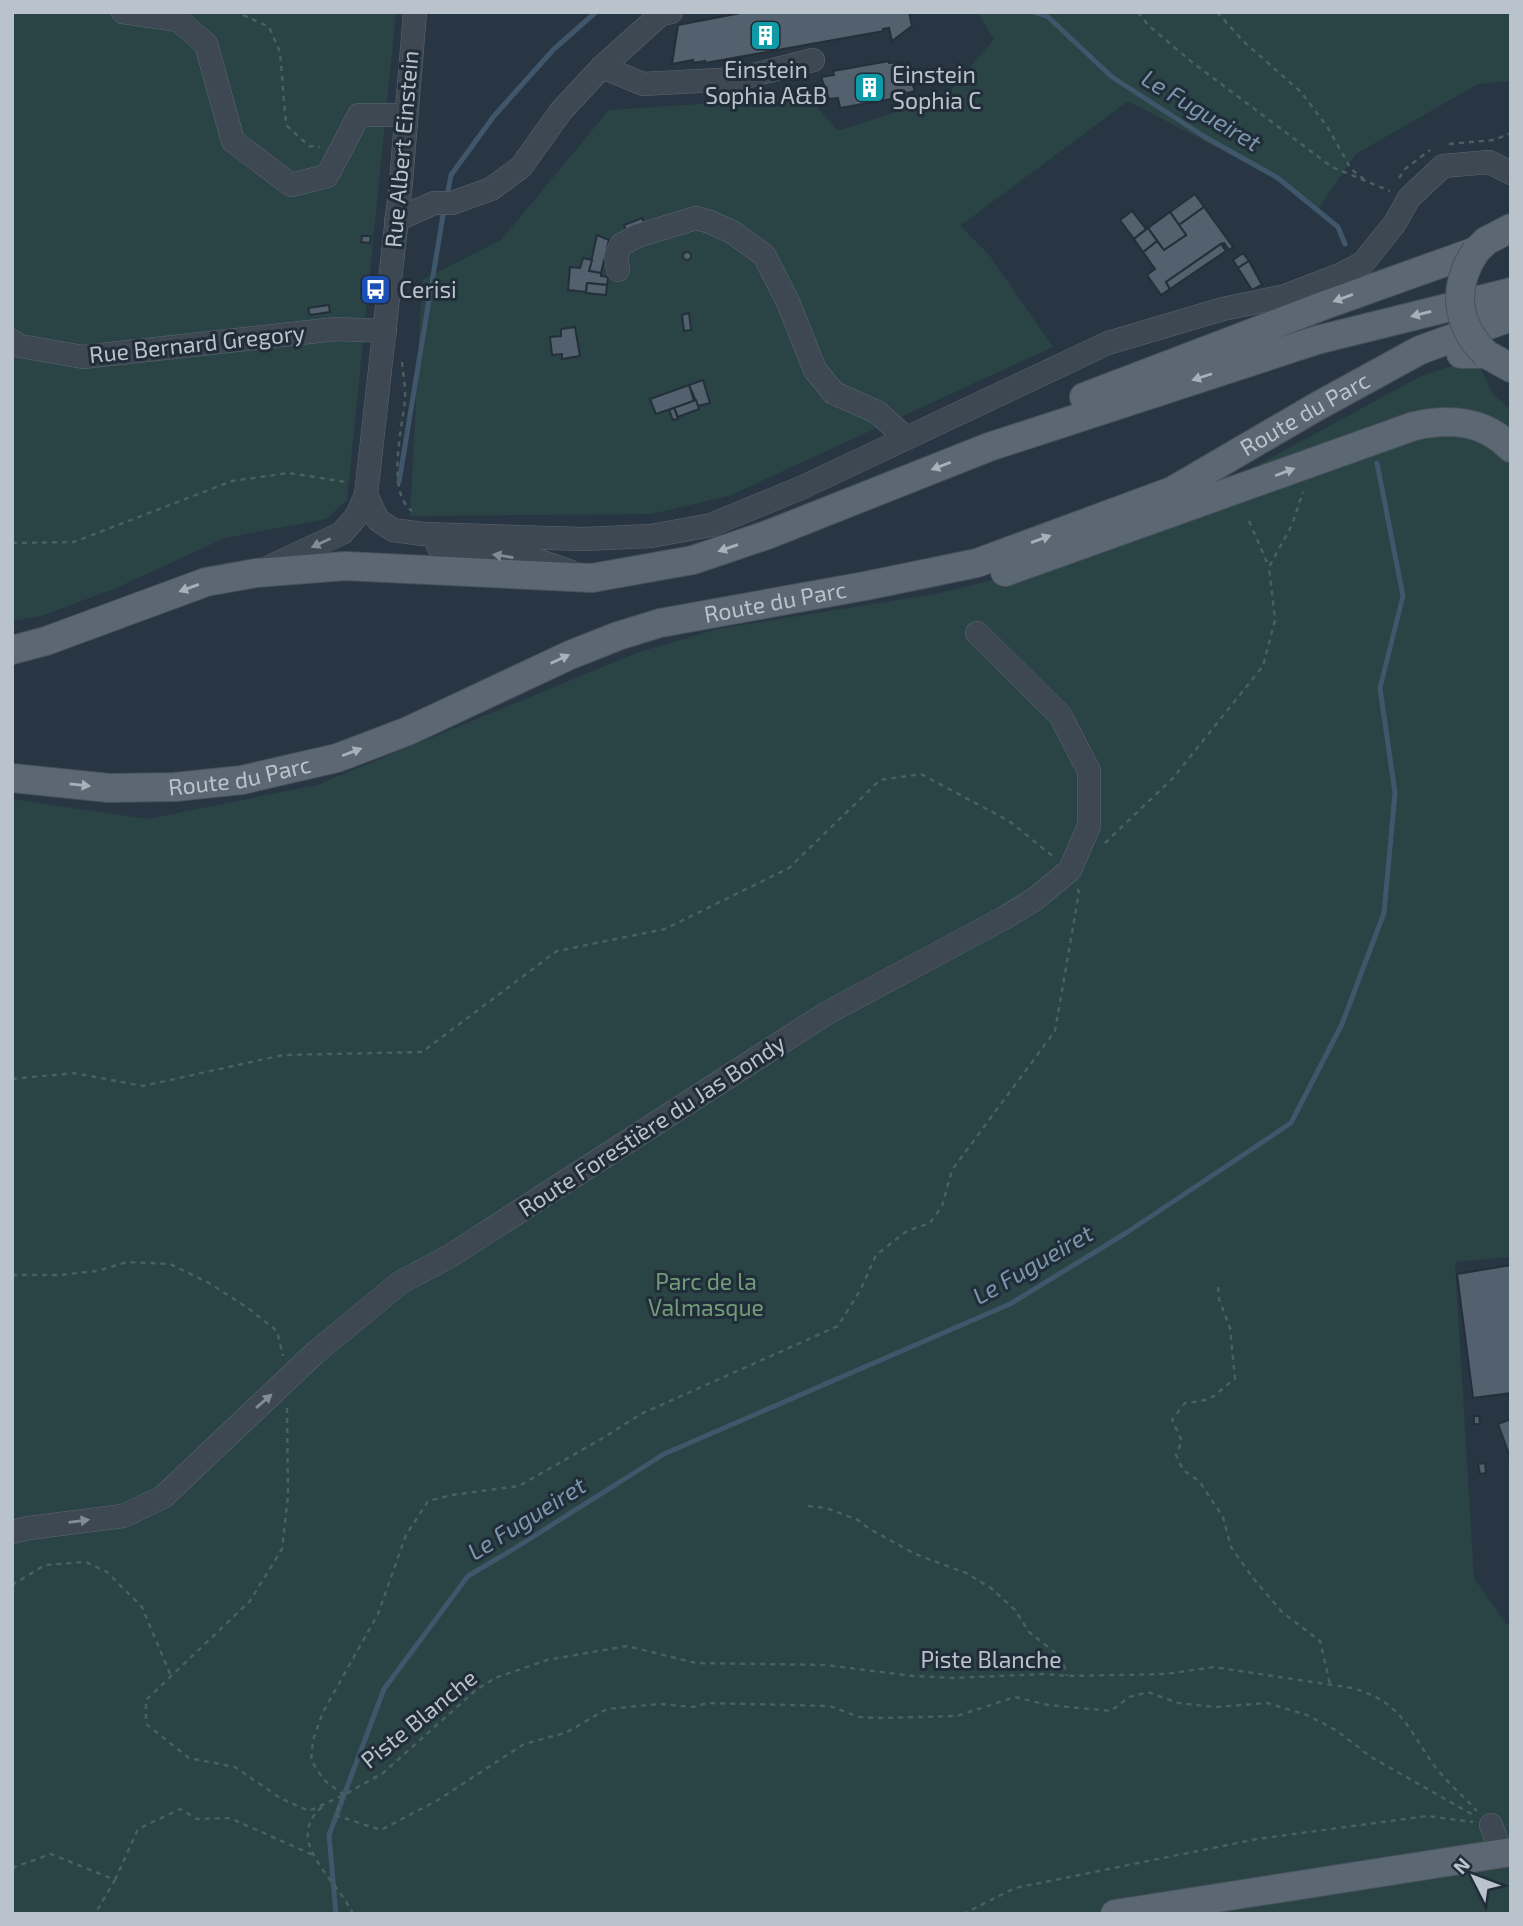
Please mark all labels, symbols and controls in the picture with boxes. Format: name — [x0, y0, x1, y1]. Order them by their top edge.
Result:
building icon: Einstein Sophia A&B — [749, 19, 783, 53]
street label: Rue Albert Einstein — [378, 49, 424, 249]
place label: Einstein Sophia A&B — [705, 55, 827, 109]
place label: Einstein Sophia C — [892, 60, 981, 114]
water label: Le Fugueiret — [1137, 63, 1267, 157]
building icon: Einstein Sophia C — [852, 71, 886, 105]
bus stop icon: Cerisi — [359, 273, 393, 307]
place label: Cerisi — [399, 275, 457, 303]
one-way arrow — [1332, 293, 1353, 304]
one-way arrow — [1410, 309, 1432, 320]
street label: Rue Bernard Gregory — [88, 318, 306, 368]
street label: Route du Parc — [1235, 365, 1374, 461]
one-way arrow — [1192, 372, 1213, 383]
one-way arrow — [930, 461, 951, 472]
one-way arrow — [1274, 466, 1295, 477]
one-way arrow — [1030, 533, 1051, 544]
one-way arrow — [311, 537, 331, 548]
one-way arrow — [718, 543, 739, 554]
one-way arrow — [492, 550, 514, 561]
street label: Route du Parc — [702, 575, 849, 628]
one-way arrow — [179, 583, 200, 594]
one-way arrow — [550, 654, 570, 665]
one-way arrow — [342, 746, 363, 757]
street label: Route du Parc — [167, 750, 313, 801]
one-way arrow — [69, 780, 91, 791]
street label: Route Forestière du Jas Bondy — [513, 1028, 790, 1222]
water label: Le Fugueiret — [967, 1217, 1098, 1310]
park label: Parc de la Valmasque — [648, 1267, 764, 1321]
one-way arrow — [255, 1393, 273, 1409]
water label: Le Fugueiret — [462, 1469, 592, 1566]
one-way arrow — [69, 1516, 91, 1527]
street label: Piste Blanche — [920, 1645, 1062, 1673]
street label: Piste Blanche — [355, 1663, 482, 1774]
north arrow — [1439, 1842, 1509, 1912]
text: N — [1448, 1852, 1474, 1878]

